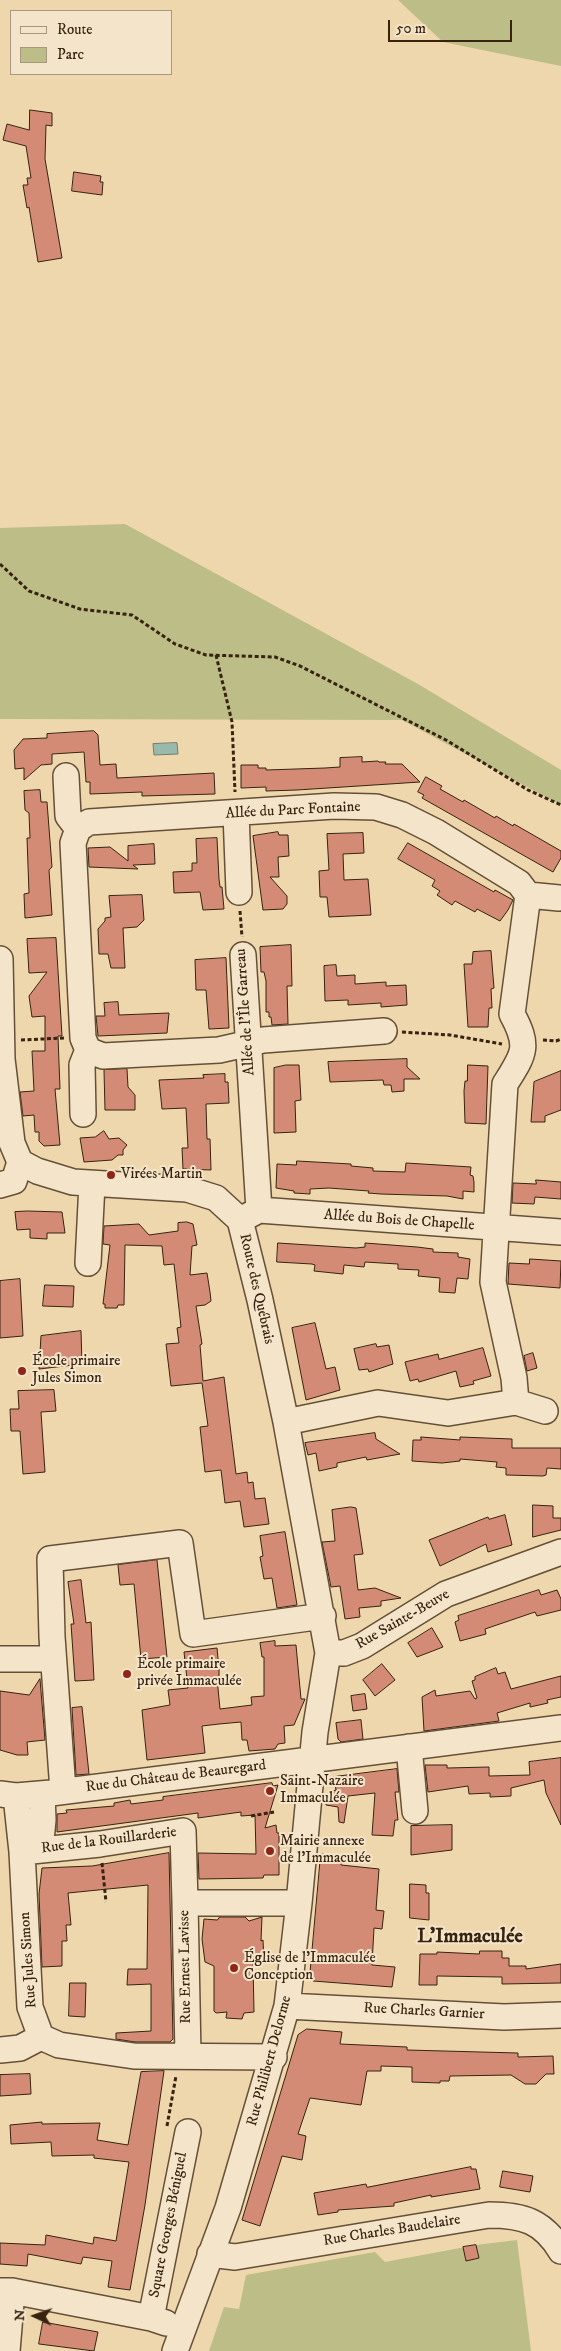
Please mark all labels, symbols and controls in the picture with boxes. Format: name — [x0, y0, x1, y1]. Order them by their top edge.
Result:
legend — [10, 10, 172, 75]
scale bar — [391, 10, 515, 42]
text: 50 m — [396, 19, 426, 38]
text: Route — [57, 20, 92, 39]
text: Parc — [57, 45, 84, 64]
street label: Allée du Parc Fontaine — [225, 798, 361, 824]
street label: Allée de l'Île Garreau — [233, 948, 259, 1076]
place label: Virées Martin — [121, 1166, 203, 1184]
marker: Virées Martin — [105, 1169, 117, 1181]
street label: Allée du Bois de Chapelle — [323, 1207, 475, 1235]
street label: Route des Québrais — [235, 1232, 277, 1346]
place label: École primaire Jules Simon — [32, 1353, 120, 1388]
marker: École primaire Jules Simon — [16, 1365, 28, 1377]
street label: Rue Sainte-Beuve — [353, 1586, 453, 1654]
place label: École primaire privée Immaculée — [137, 1656, 242, 1691]
marker: École primaire privée Immaculée — [121, 1668, 133, 1680]
street label: Rue du Château de Beauregard — [85, 1757, 267, 1797]
place label: Saint-Nazaire Immaculée — [280, 1773, 364, 1808]
marker: Saint-Nazaire Immaculée — [264, 1785, 276, 1797]
street label: Rue de la Rouillarderie — [40, 1824, 178, 1858]
place label: Mairie annexe de l'Immaculée — [280, 1833, 371, 1868]
marker: Mairie annexe de l'Immaculée — [264, 1845, 276, 1857]
street label: Rue Ernest Lavisse — [176, 1910, 196, 2024]
street label: Rue Jules Simon — [17, 1911, 41, 2009]
district label: L'Immaculée — [417, 1926, 523, 1950]
place label: Église de l'Immaculée Conception — [244, 1950, 376, 1985]
marker: Église de l'Immaculée Conception — [228, 1962, 240, 1974]
street label: Rue Philibert Delorme — [244, 1994, 296, 2128]
street label: Rue Charles Garnier — [363, 2000, 485, 2024]
street label: Square Georges Béniguel — [146, 2151, 192, 2299]
street label: Rue Charles Baudelaire — [322, 2211, 462, 2251]
north arrow — [10, 2291, 60, 2341]
text: N — [11, 2309, 29, 2321]

